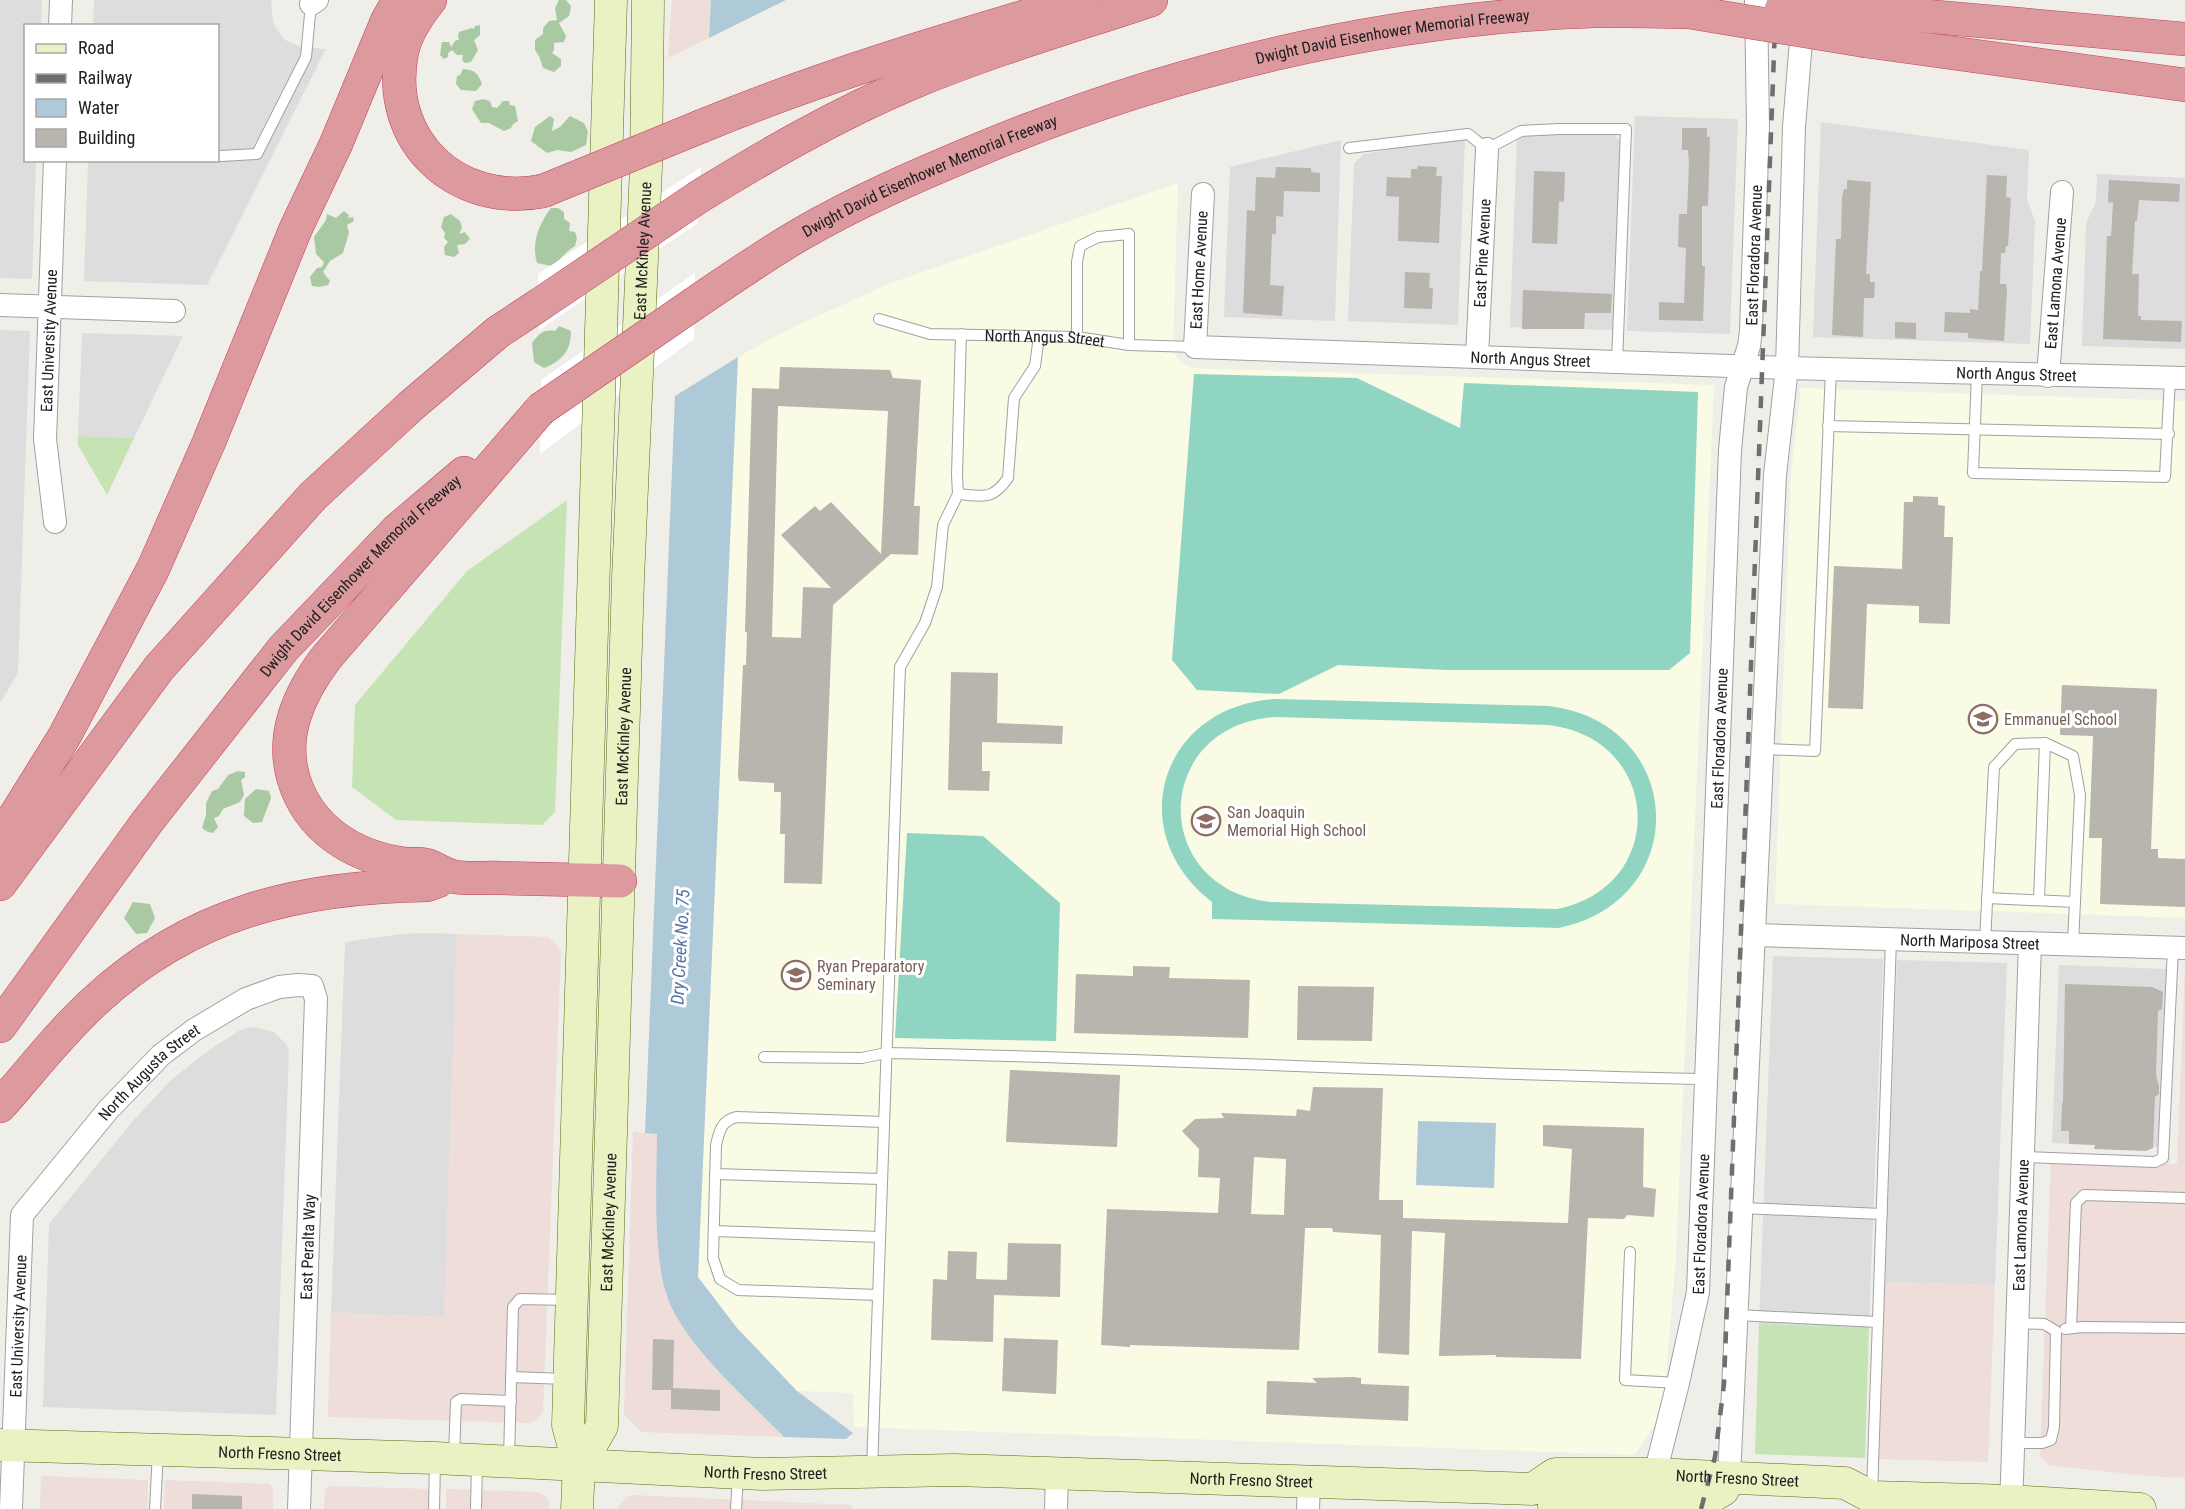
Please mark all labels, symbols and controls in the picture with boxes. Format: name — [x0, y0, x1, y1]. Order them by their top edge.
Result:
street label: Dwight David Eisenhower Memorial Freeway — [1253, 5, 1530, 68]
legend — [24, 24, 219, 162]
text: Road — [78, 37, 114, 58]
text: Railway — [78, 67, 133, 88]
text: Water — [78, 97, 120, 118]
street label: Dwight David Eisenhower Memorial Freeway — [799, 110, 1060, 241]
text: Building — [78, 127, 135, 148]
street label: East McKinley Avenue — [630, 181, 655, 320]
street label: East Floradora Avenue — [1742, 184, 1766, 326]
street label: East Pine Avenue — [1470, 198, 1494, 308]
street label: East Home Avenue — [1186, 210, 1212, 330]
street label: East Lamona Avenue — [2041, 217, 2070, 350]
street label: East University Avenue — [36, 269, 61, 412]
street label: North Angus Street — [984, 326, 1106, 351]
street label: North Angus Street — [1470, 347, 1591, 371]
street label: North Angus Street — [1956, 363, 2077, 385]
street label: Dwight David Eisenhower Memorial Freeway — [256, 470, 465, 680]
street label: East McKinley Avenue — [612, 667, 635, 806]
street label: East Floradora Avenue — [1707, 668, 1731, 809]
school or university icon: Emmanuel School — [1967, 703, 1999, 735]
place label: Emmanuel School — [2004, 710, 2117, 729]
place label: San Joaquin Memorial High School — [1227, 803, 1366, 840]
school or university icon: San Joaquin Memorial High School — [1190, 805, 1222, 837]
water label: Dry Creek No. 75 — [666, 888, 694, 1005]
street label: North Mariposa Street — [1900, 930, 2040, 953]
place label: Ryan Preparatory Seminary — [817, 957, 925, 994]
school or university icon: Ryan Preparatory Seminary — [780, 959, 812, 991]
street label: North Augusta Street — [94, 1019, 203, 1124]
street label: East McKinley Avenue — [597, 1153, 620, 1292]
street label: East Floradora Avenue — [1688, 1153, 1713, 1295]
street label: East Lamona Avenue — [2009, 1159, 2032, 1291]
street label: East Peralta Way — [297, 1194, 319, 1300]
street label: East University Avenue — [6, 1254, 30, 1398]
street label: North Fresno Street — [218, 1442, 342, 1465]
street label: North Fresno Street — [703, 1462, 828, 1484]
street label: North Fresno Street — [1675, 1465, 1800, 1490]
street label: North Fresno Street — [1189, 1468, 1313, 1491]

